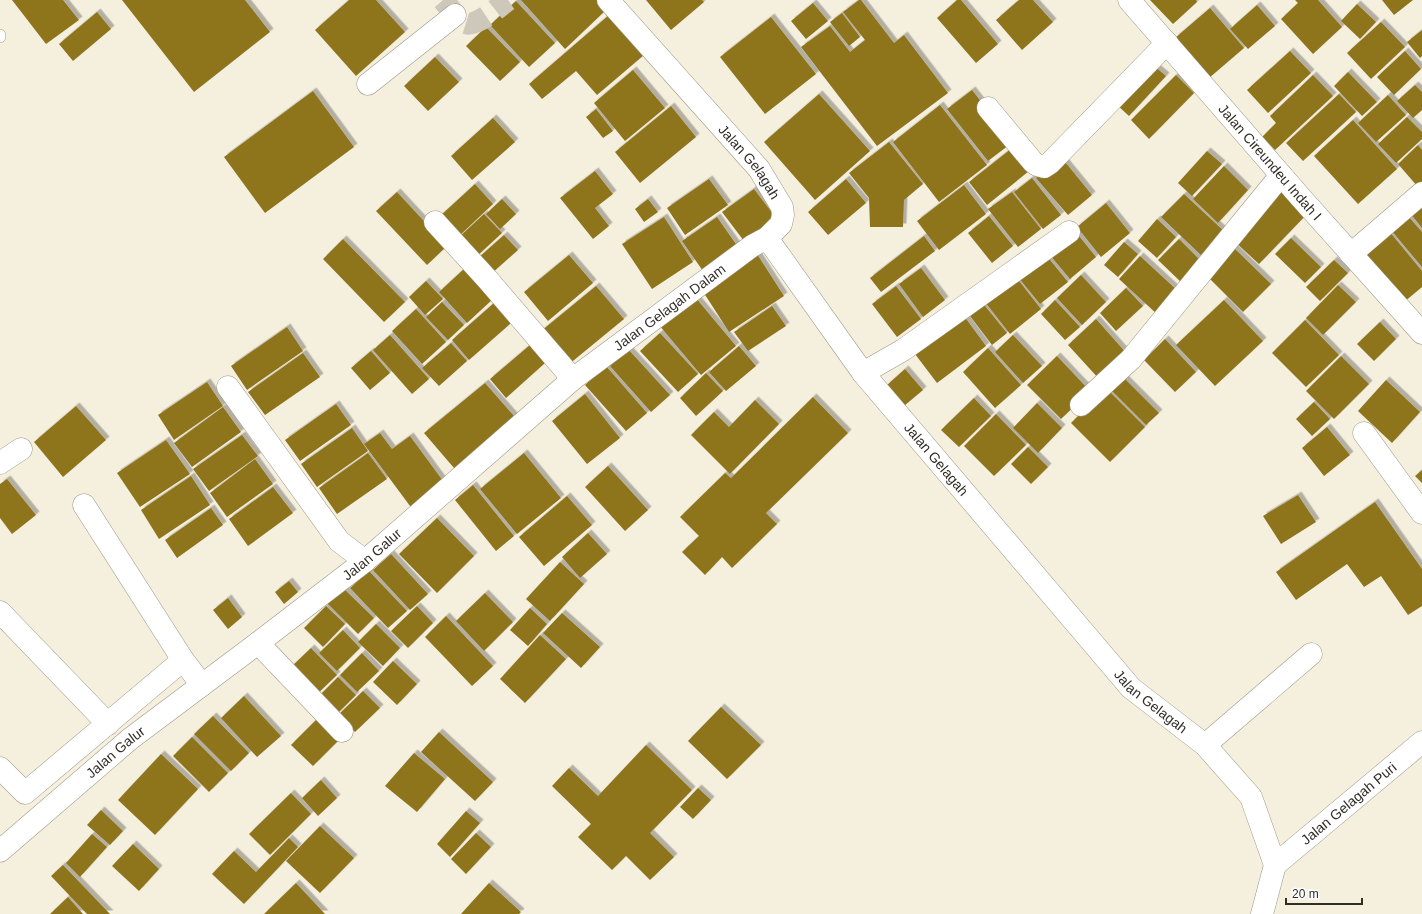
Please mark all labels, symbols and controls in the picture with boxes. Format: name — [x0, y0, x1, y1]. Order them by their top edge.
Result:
street label: Jalan Cireundeu Indah I — [1215, 101, 1325, 224]
street label: Jalan Gelagah — [715, 121, 783, 202]
street label: Jalan Gelagah Dalam — [611, 261, 728, 354]
street label: Jalan Gelagah — [901, 420, 972, 499]
street label: Jalan Galur — [339, 525, 405, 583]
street label: Jalan Gelagah — [1111, 666, 1190, 736]
street label: Jalan Galur — [83, 723, 148, 781]
street label: Jalan Gelagah Puri — [1298, 759, 1399, 848]
scale bar — [1286, 880, 1362, 906]
text: 20 m — [1292, 887, 1319, 901]

